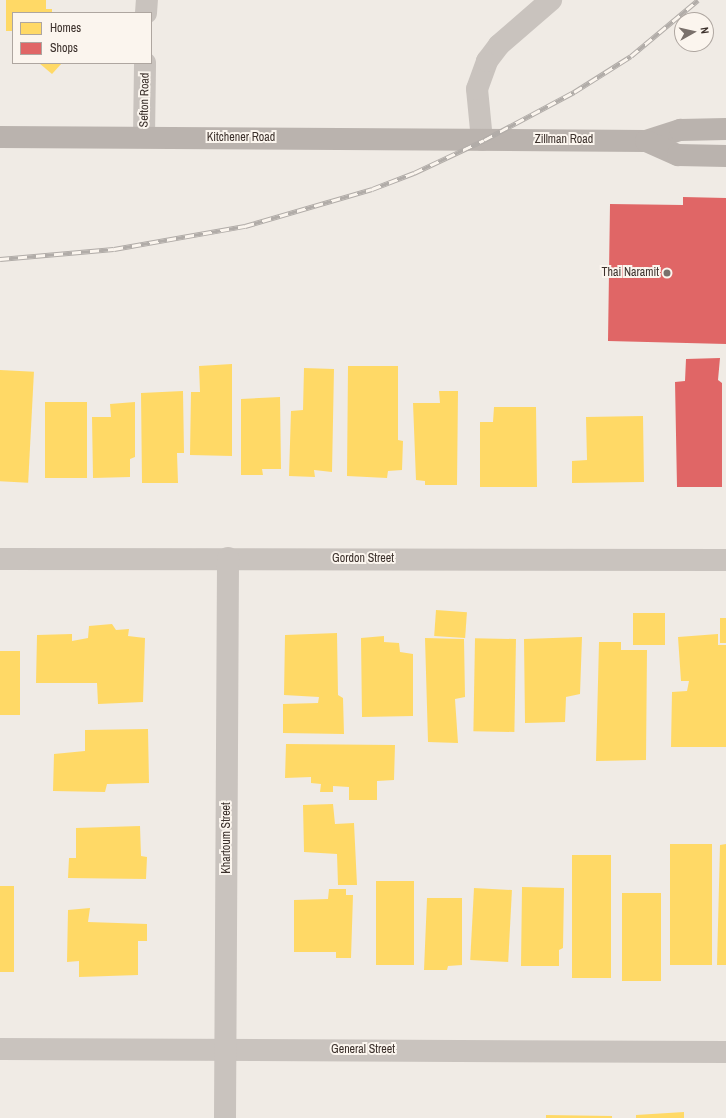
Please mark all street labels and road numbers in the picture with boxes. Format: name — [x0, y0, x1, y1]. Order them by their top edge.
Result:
street label: Sefton Road — [137, 73, 153, 127]
street label: Kitchener Road — [207, 131, 275, 145]
street label: Zillman Road — [535, 133, 593, 147]
street label: Gordon Street — [332, 552, 394, 566]
street label: Khartoum Street — [220, 802, 234, 874]
street label: General Street — [331, 1043, 395, 1057]

